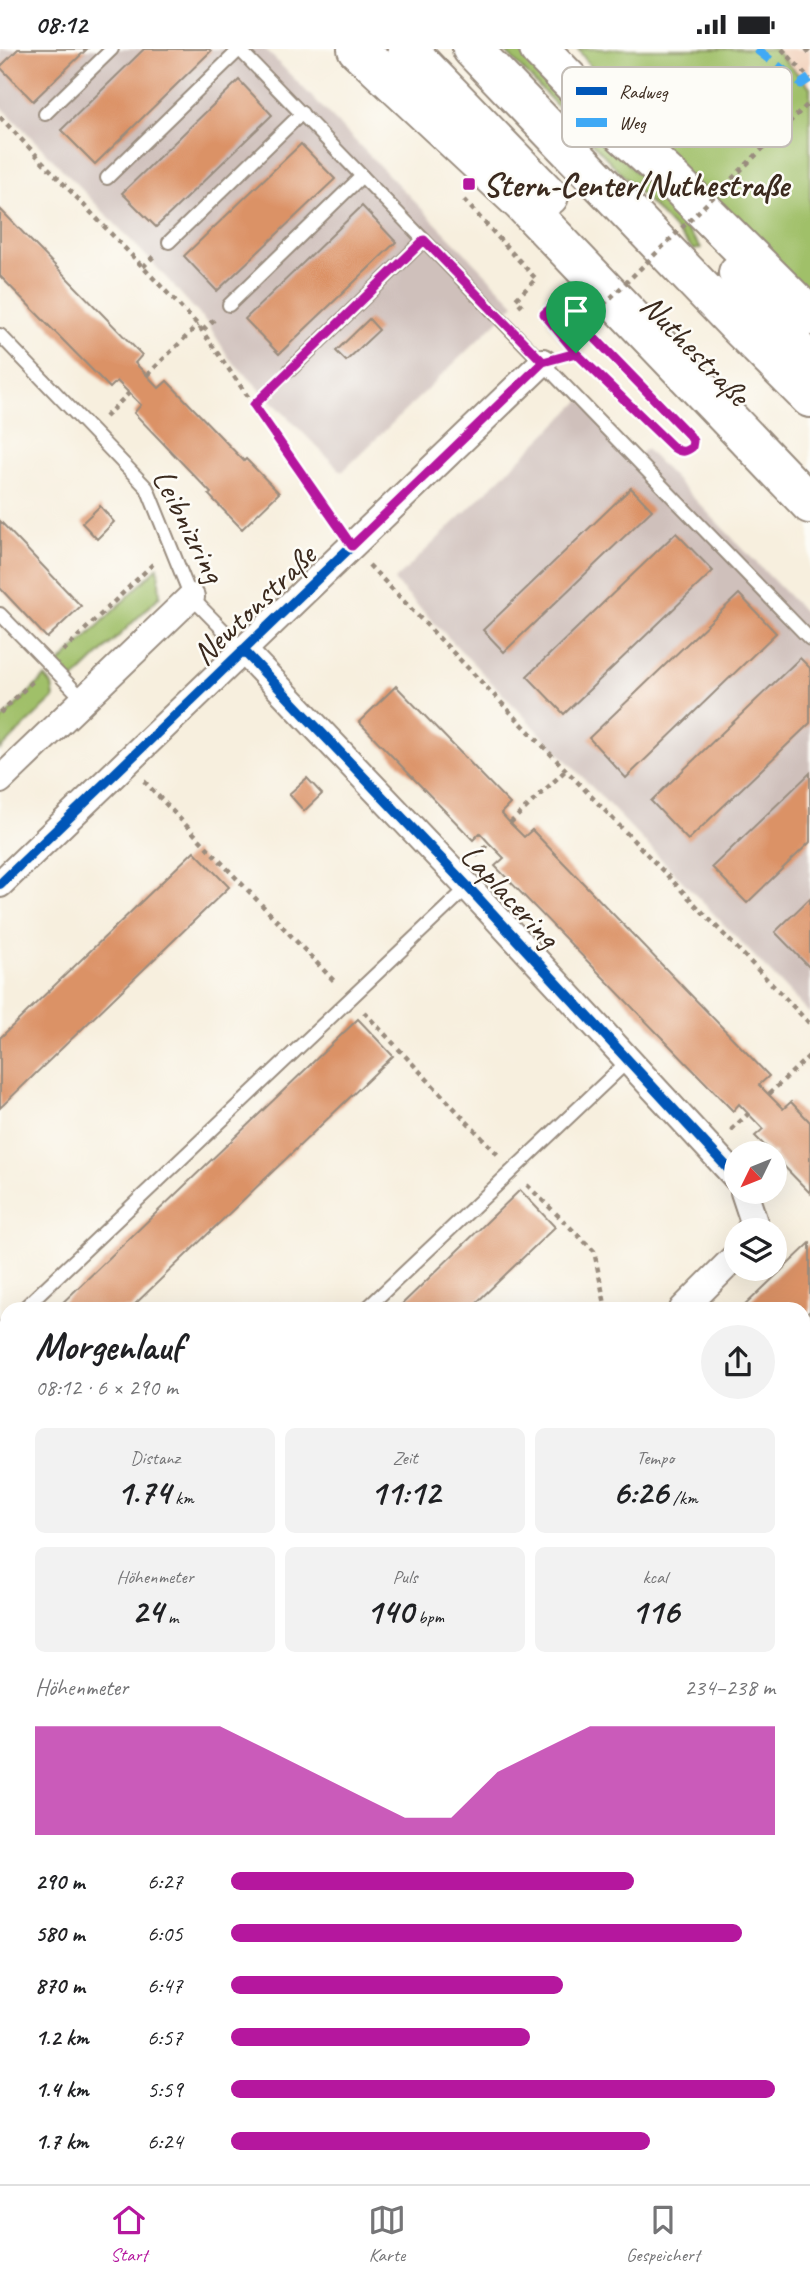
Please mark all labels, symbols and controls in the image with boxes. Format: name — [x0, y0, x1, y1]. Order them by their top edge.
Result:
text: 08:12 — [35, 8, 87, 41]
legend — [562, 67, 792, 147]
text: Radweg — [619, 80, 669, 104]
text: Weg — [619, 111, 647, 135]
place label: Stern-Center/Nuthestraße — [483, 164, 792, 206]
marker: Stern-Center/Nuthestraße — [461, 176, 477, 192]
pin — [546, 281, 606, 353]
street label: Nuthestraße — [632, 285, 761, 416]
icon: arrive — [557, 292, 595, 330]
street label: Leibnizring — [143, 462, 236, 591]
street label: Newtonstraße — [183, 534, 326, 674]
street label: Laplacering — [451, 835, 571, 958]
north arrow — [724, 1141, 788, 1204]
map controls — [724, 1141, 787, 1281]
button: layers — [724, 1218, 787, 1281]
text: Morgenlauf — [35, 1323, 182, 1370]
button: share — [701, 1325, 775, 1399]
text: 08:12 · 6 × 290 m — [35, 1373, 178, 1402]
text: Distanz — [130, 1446, 180, 1470]
text: Zeit — [392, 1446, 418, 1470]
text: Tempo — [636, 1446, 674, 1470]
text: 1.74 — [116, 1470, 170, 1515]
text: 11:12 — [370, 1470, 440, 1515]
text: 6:26 — [612, 1470, 668, 1515]
text: km — [170, 1486, 194, 1510]
text: /km — [668, 1486, 698, 1510]
text: Höhenmeter — [116, 1565, 194, 1589]
text: Puls — [392, 1565, 418, 1589]
text: kcal — [642, 1565, 668, 1589]
text: 24 — [132, 1589, 163, 1634]
text: 140 — [366, 1589, 413, 1634]
text: 116 — [631, 1589, 679, 1634]
text: m — [163, 1605, 178, 1629]
text: bpm — [413, 1605, 444, 1629]
text: Höhenmeter — [35, 1673, 128, 1702]
text: 234–238 m — [684, 1673, 775, 1702]
text: 290 m — [35, 1867, 84, 1896]
text: 6:27 — [147, 1867, 183, 1896]
text: 580 m — [35, 1919, 84, 1948]
text: 6:05 — [147, 1919, 183, 1948]
text: 870 m — [35, 1971, 85, 2000]
text: 6:47 — [147, 1971, 183, 2000]
text: 1.2 km — [35, 2023, 89, 2052]
text: 6:57 — [147, 2023, 183, 2052]
text: 1.4 km — [35, 2075, 89, 2104]
text: 5:59 — [147, 2075, 183, 2104]
text: 1.7 km — [35, 2127, 88, 2156]
text: 6:24 — [147, 2127, 183, 2156]
tab: Start — [110, 2201, 148, 2267]
tab: Karte — [368, 2201, 406, 2267]
tab: Gespeichert — [626, 2201, 700, 2267]

